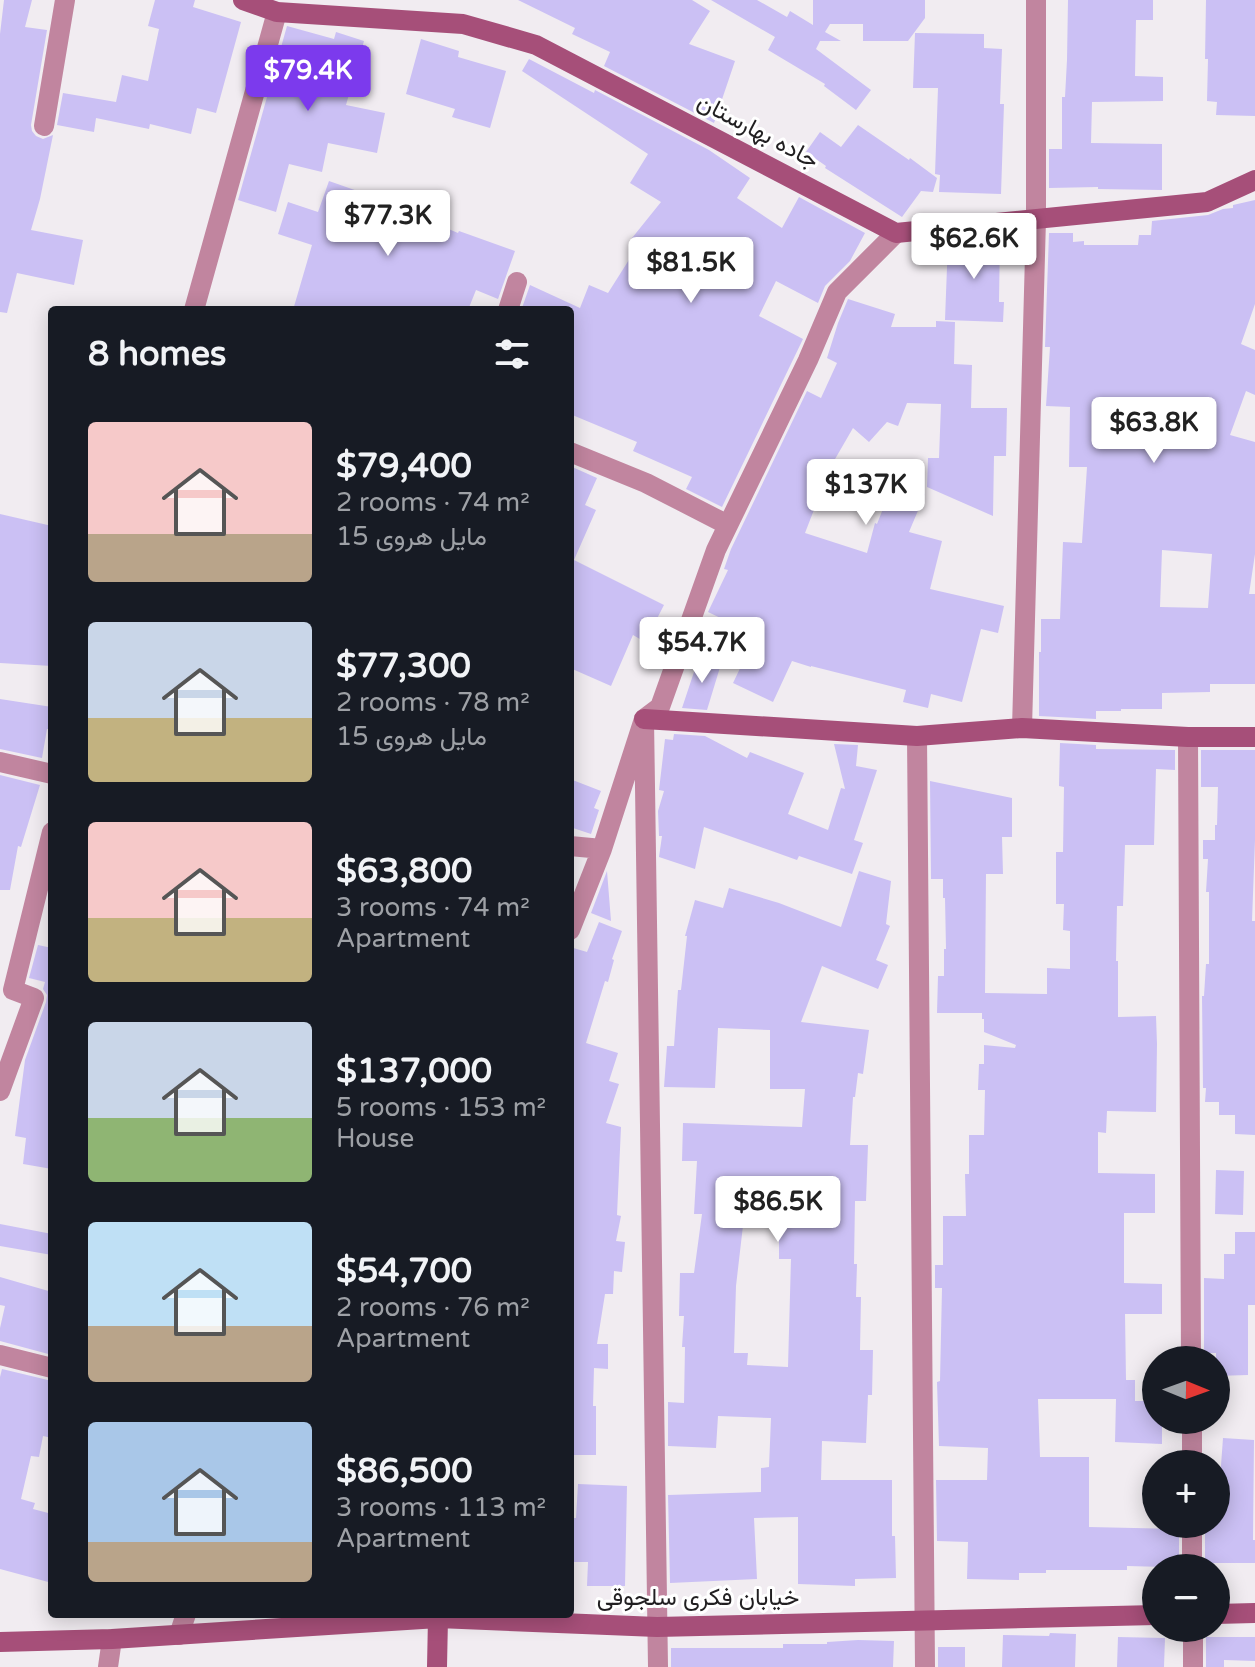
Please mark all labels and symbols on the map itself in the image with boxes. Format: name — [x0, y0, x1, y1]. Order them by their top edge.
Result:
pin: $79.4K — [243, 45, 373, 113]
street label: جاده بهارستان — [692, 87, 824, 175]
pin: $77.3K — [323, 190, 453, 258]
pin: $62.6K — [909, 213, 1039, 281]
pin: $81.5K — [626, 237, 756, 305]
pin: $63.8K — [1089, 397, 1219, 465]
pin: $137K — [810, 459, 922, 527]
pin: $54.7K — [637, 617, 767, 685]
pin: $86.5K — [713, 1176, 843, 1244]
north arrow — [1142, 1346, 1230, 1434]
street label: خیابان فکری سلجوقی — [597, 1583, 799, 1612]

